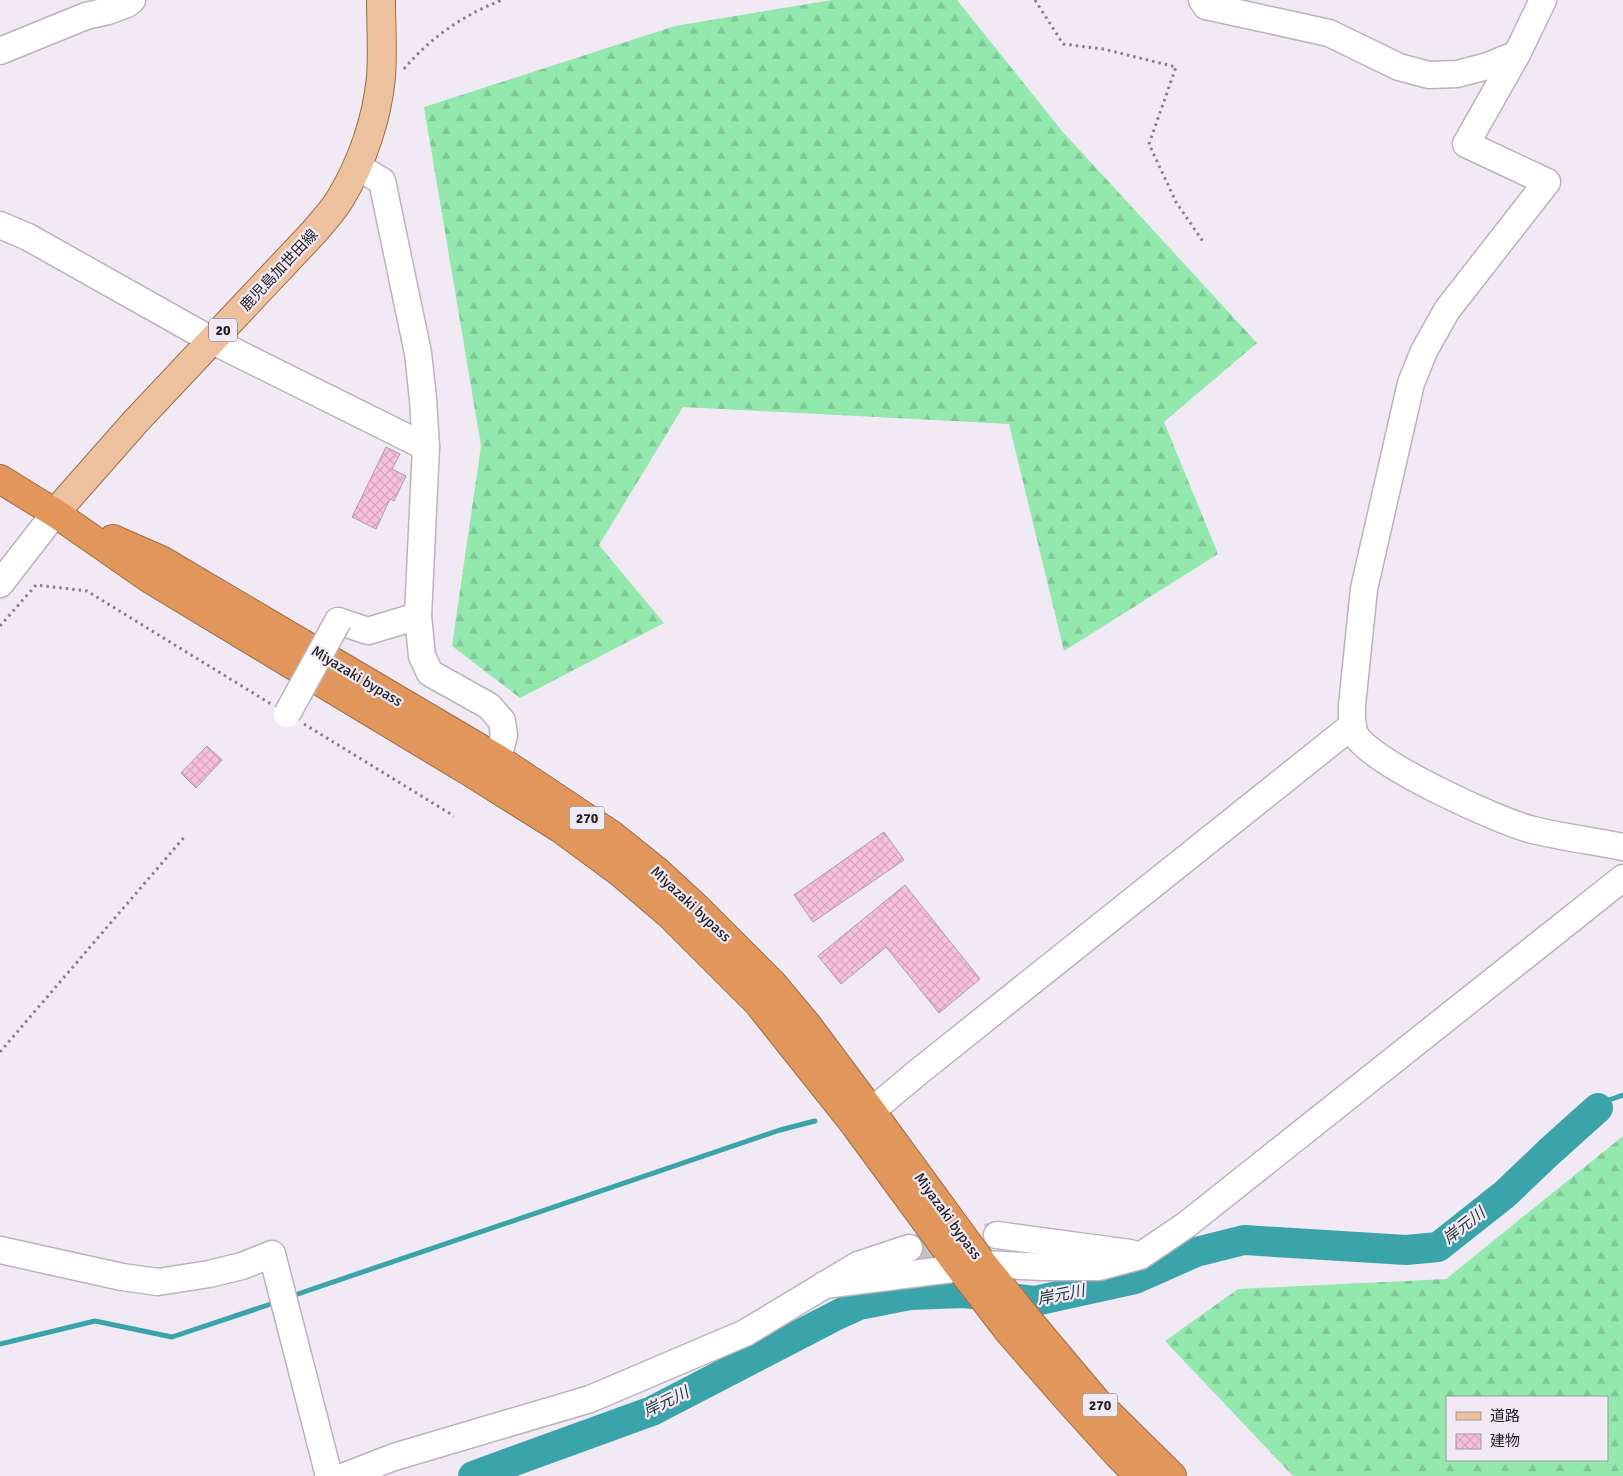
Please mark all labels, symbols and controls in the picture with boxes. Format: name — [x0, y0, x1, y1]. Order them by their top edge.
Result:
street label: 鹿児島加世田線 — [237, 225, 321, 315]
road number: 20 — [209, 318, 237, 342]
street label: Miyazaki bypass — [308, 642, 406, 711]
road number: 270 — [570, 806, 604, 830]
street label: Miyazaki bypass — [647, 862, 735, 946]
street label: Miyazaki bypass — [910, 1169, 986, 1263]
water label: 岸元川 — [1439, 1202, 1491, 1249]
water label: 岸元川 — [1036, 1280, 1088, 1309]
water label: 岸元川 — [640, 1382, 694, 1422]
road number: 270 — [1082, 1394, 1118, 1416]
legend — [1446, 1396, 1608, 1461]
text: 道路 — [1490, 1407, 1520, 1425]
text: 建物 — [1490, 1432, 1520, 1450]

